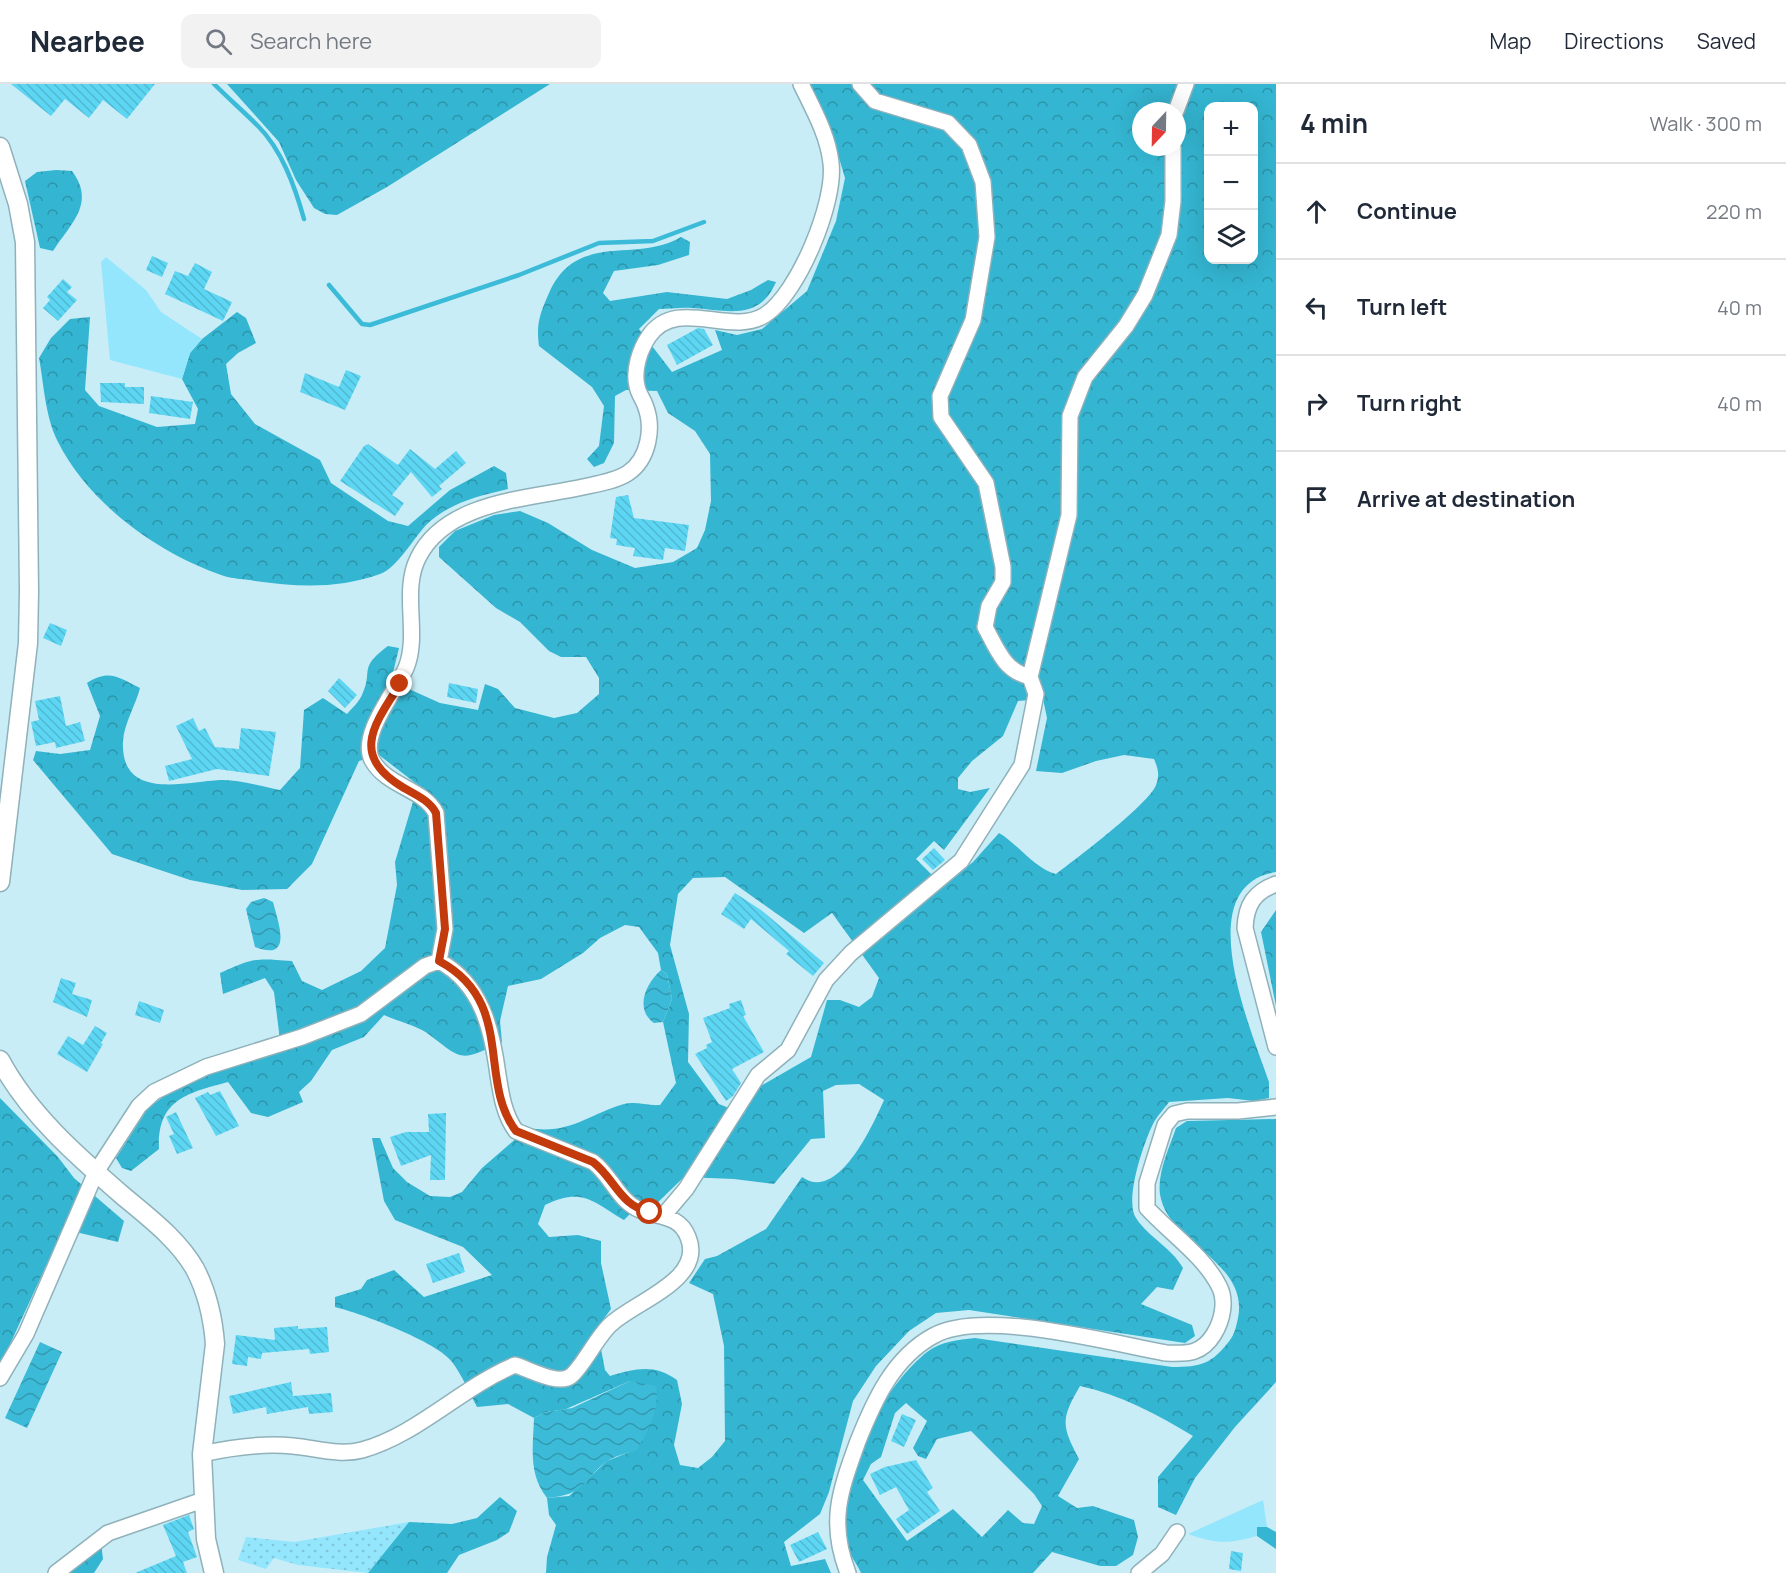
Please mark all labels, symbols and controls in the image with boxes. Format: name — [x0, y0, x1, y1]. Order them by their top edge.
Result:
search box — [181, 14, 601, 68]
text: Nearbee — [30, 22, 145, 60]
icon: search — [202, 25, 235, 58]
text: Search here — [250, 26, 372, 56]
text: Map — [1490, 27, 1531, 55]
text: Directions — [1564, 27, 1664, 55]
text: Saved — [1697, 27, 1756, 55]
north arrow — [1132, 102, 1186, 156]
map controls — [1204, 102, 1258, 264]
button: + — [1204, 102, 1258, 156]
text: 4 min — [1300, 105, 1368, 141]
text: Walk · 300 m — [1650, 110, 1762, 137]
button: − — [1204, 156, 1258, 210]
icon: ahead — [1300, 195, 1333, 228]
text: Continue — [1357, 196, 1457, 226]
text: 220 m — [1706, 198, 1762, 225]
button: layers — [1204, 210, 1258, 264]
icon: left — [1300, 291, 1333, 324]
text: Turn left — [1357, 292, 1447, 322]
text: 40 m — [1717, 294, 1762, 321]
icon: right — [1300, 387, 1333, 420]
text: Turn right — [1357, 388, 1462, 418]
text: 40 m — [1717, 390, 1762, 417]
icon: arrive — [1300, 483, 1333, 516]
text: Arrive at destination — [1357, 484, 1575, 514]
route end — [386, 670, 412, 696]
route start — [636, 1198, 662, 1224]

